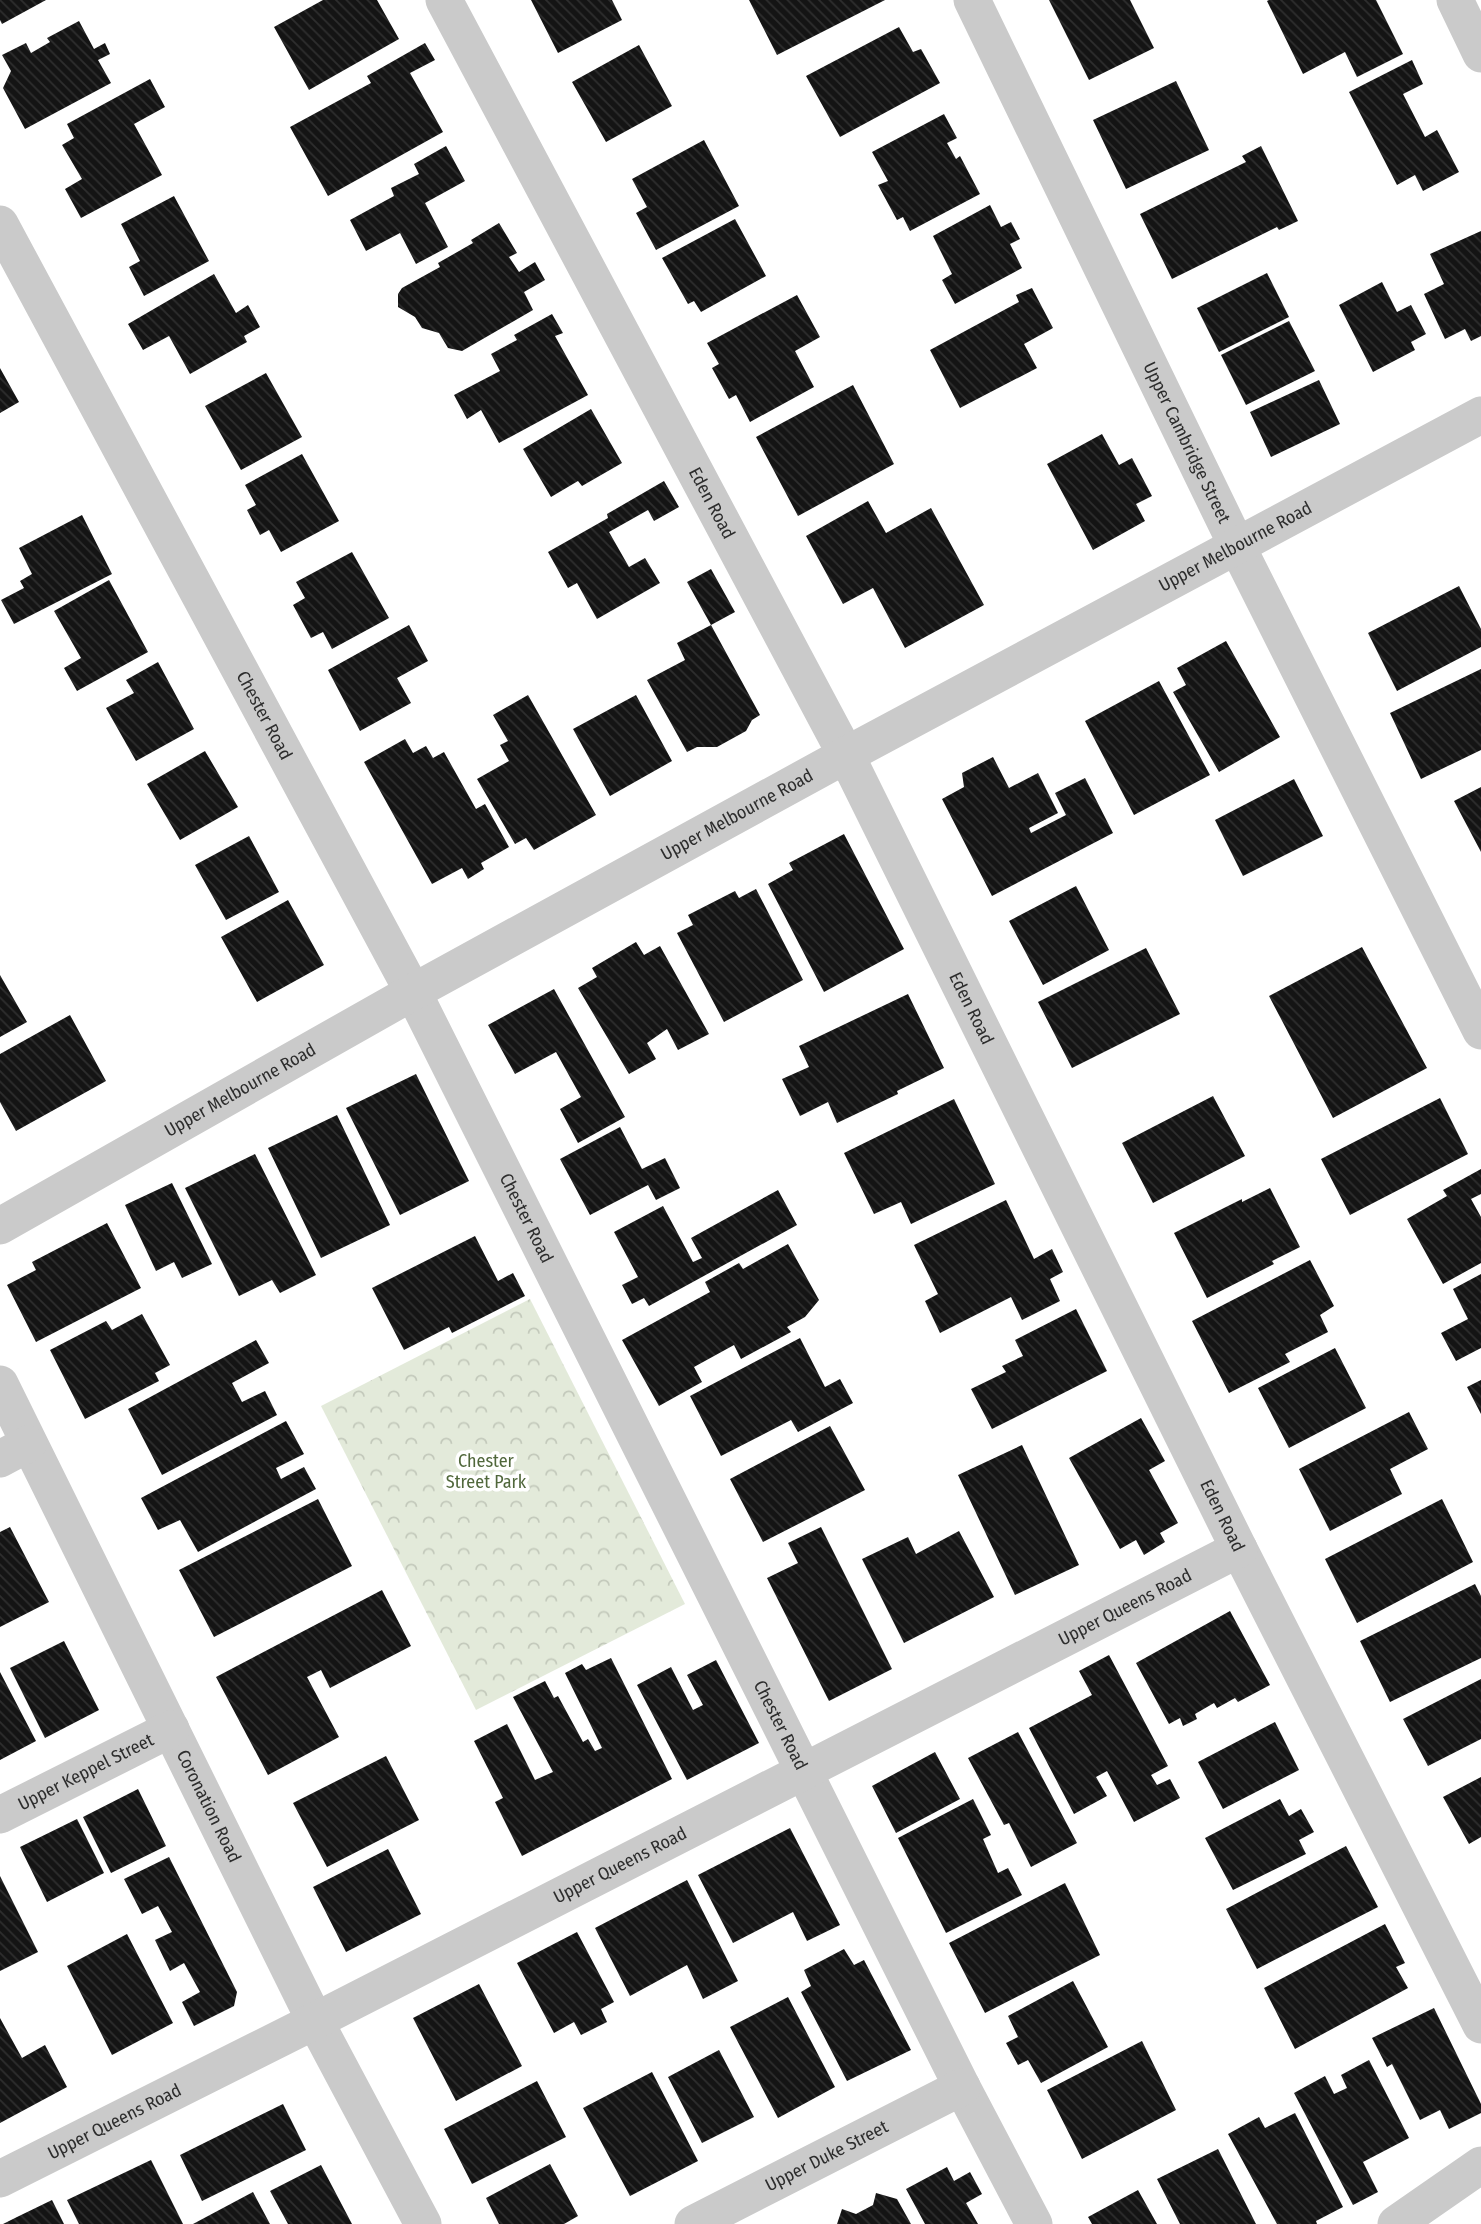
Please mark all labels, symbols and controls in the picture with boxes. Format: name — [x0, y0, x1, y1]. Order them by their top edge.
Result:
street label: Upper Cambridge Street — [1138, 358, 1235, 527]
street label: Eden Road — [684, 464, 740, 543]
street label: Upper Melbourne Road — [1155, 497, 1316, 596]
street label: Chester Road — [232, 667, 297, 764]
street label: Upper Melbourne Road — [657, 764, 817, 865]
street label: Eden Road — [944, 969, 998, 1048]
street label: Upper Melbourne Road — [161, 1038, 320, 1142]
street label: Chester Road — [495, 1170, 558, 1267]
park label: Chester Street Park — [446, 1450, 527, 1493]
street label: Eden Road — [1195, 1476, 1250, 1555]
street label: Upper Queens Road — [1055, 1564, 1195, 1650]
street label: Chester Road — [749, 1677, 812, 1774]
street label: Upper Keppel Street — [14, 1729, 157, 1815]
street label: Coronation Road — [172, 1746, 246, 1866]
street label: Upper Queens Road — [550, 1822, 690, 1908]
street label: Upper Queens Road — [44, 2079, 185, 2164]
street label: Upper Duke Street — [762, 2115, 892, 2196]

